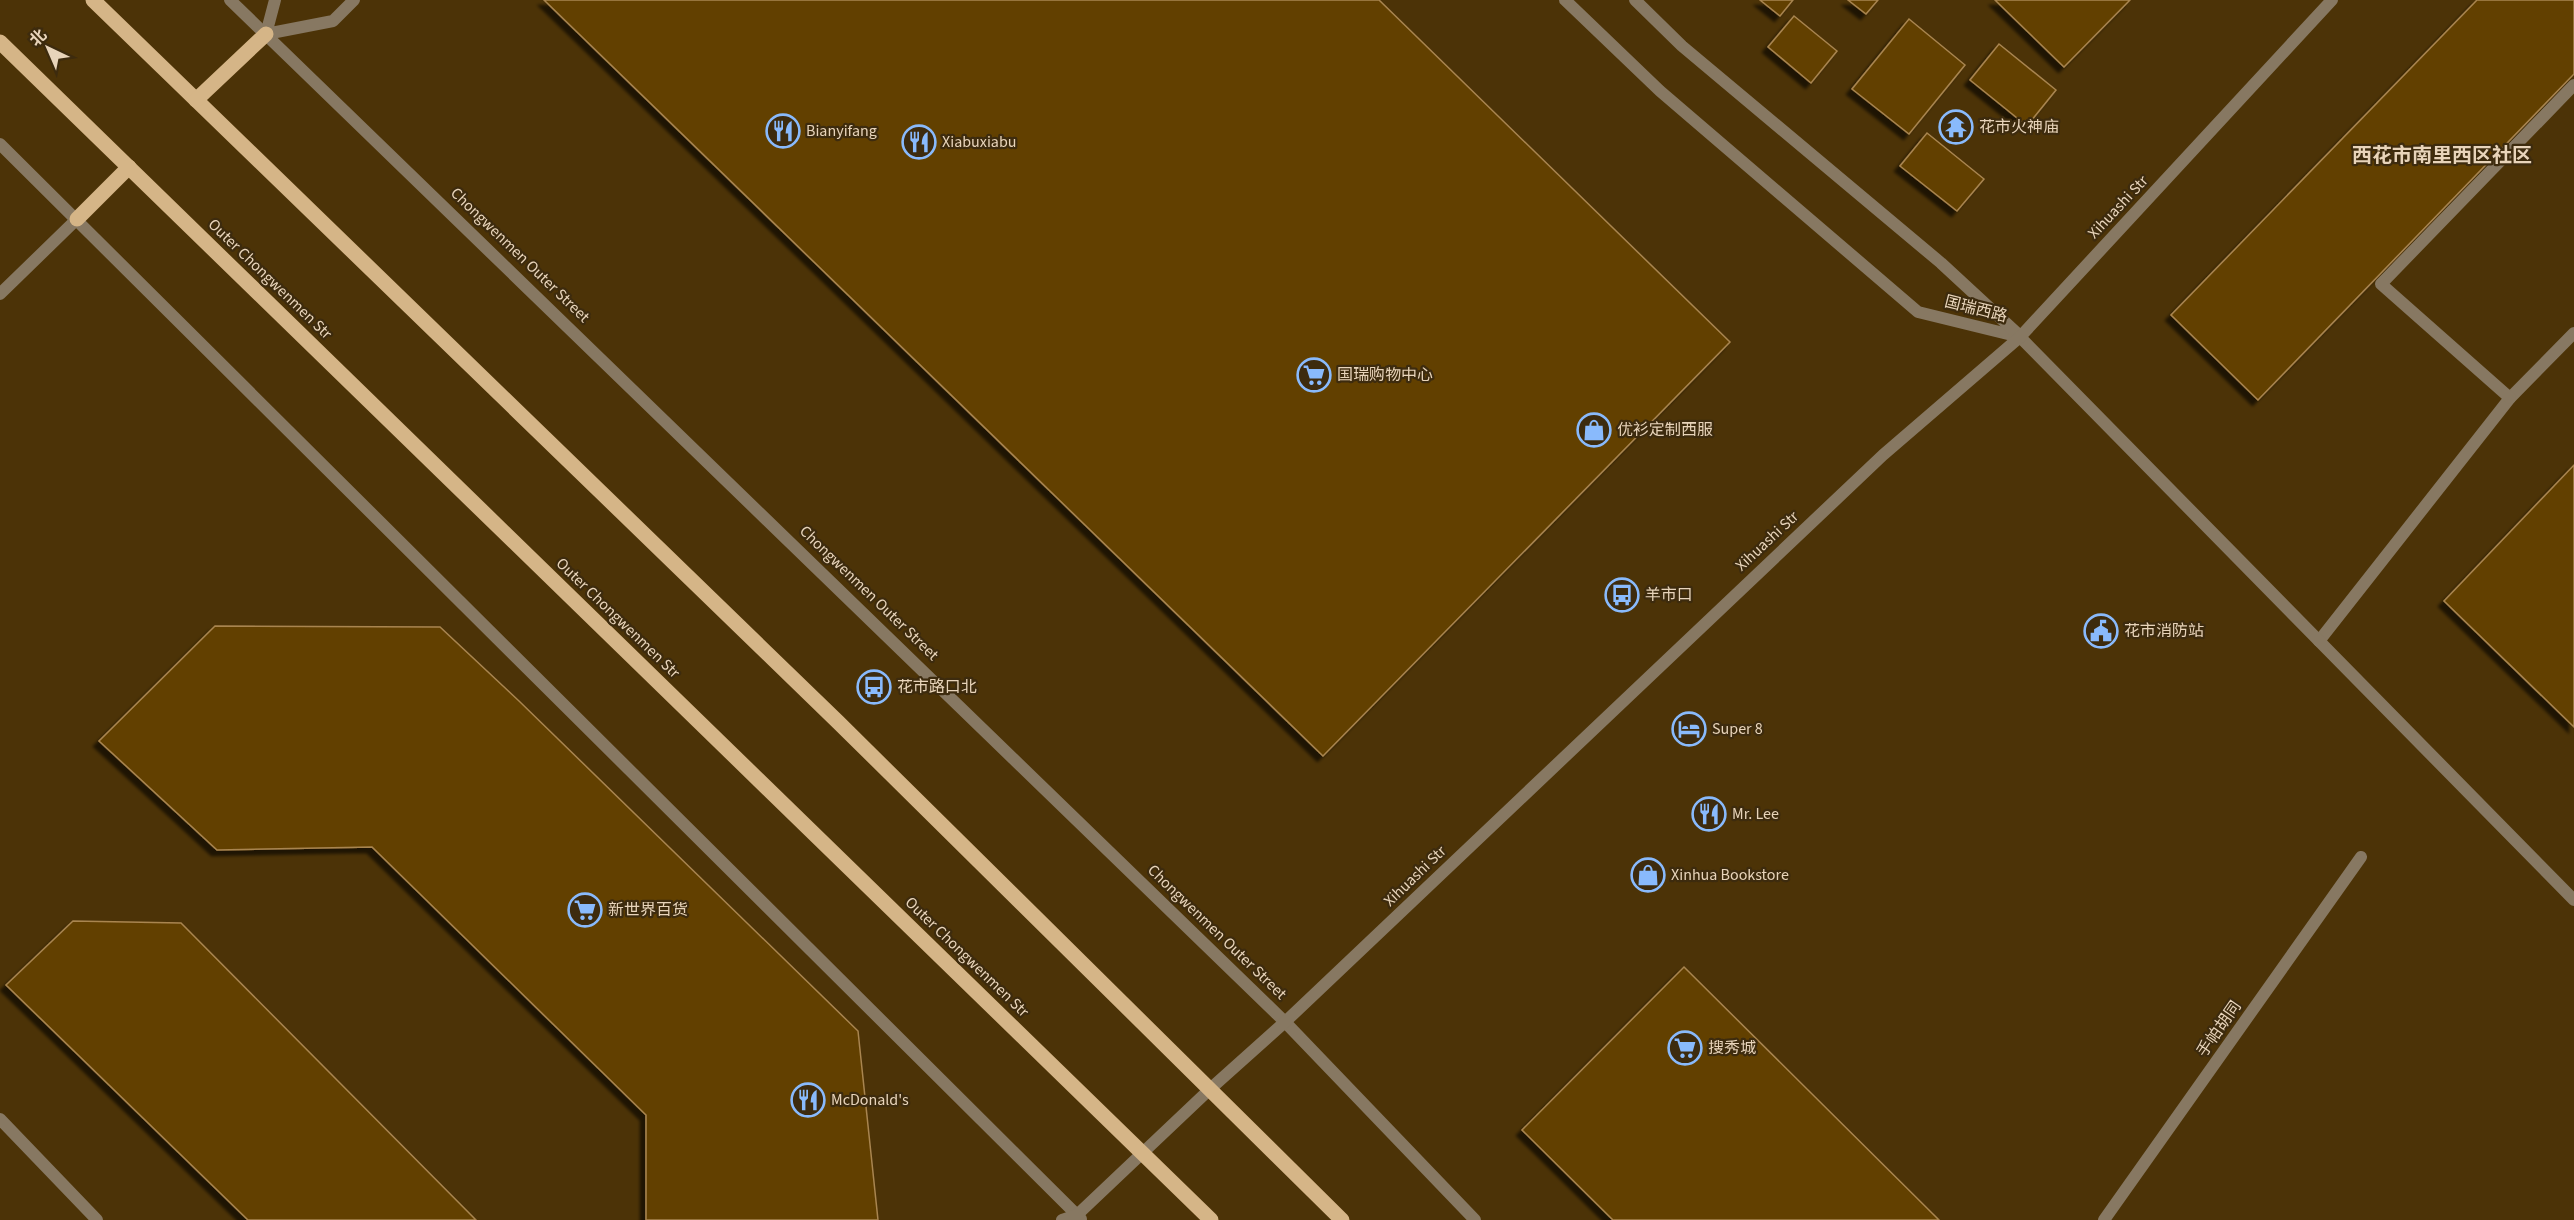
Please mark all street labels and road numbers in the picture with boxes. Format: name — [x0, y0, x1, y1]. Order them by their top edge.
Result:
street label: Xihuashi Str — [2083, 170, 2153, 243]
street label: Chongwenmen Outer Street — [446, 183, 595, 328]
street label: Outer Chongwenmen Str — [203, 214, 337, 344]
street label: 国瑞西路 — [1942, 291, 2010, 327]
street label: Xihuashi Str — [1731, 506, 1804, 576]
street label: Chongwenmen Outer Street — [795, 521, 944, 666]
street label: Outer Chongwenmen Str — [551, 553, 685, 683]
street label: Xihuashi Str — [1379, 840, 1451, 911]
street label: Chongwenmen Outer Street — [1143, 860, 1292, 1005]
street label: Outer Chongwenmen Str — [900, 892, 1034, 1022]
street label: 手帕胡同 — [2192, 996, 2246, 1062]

